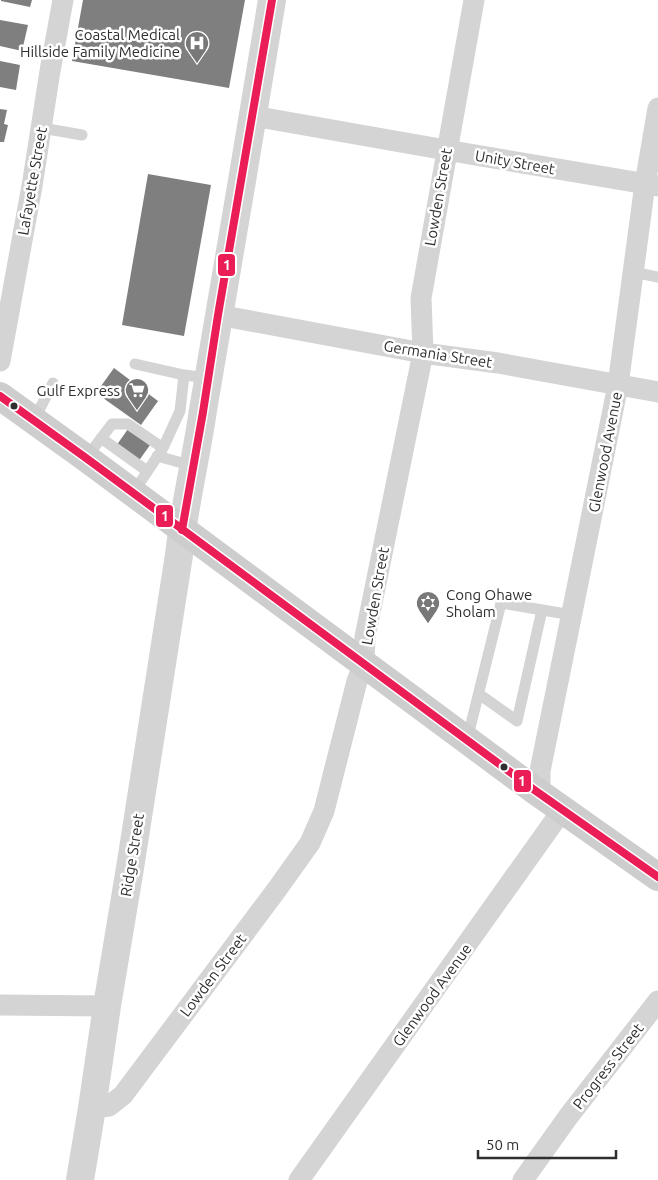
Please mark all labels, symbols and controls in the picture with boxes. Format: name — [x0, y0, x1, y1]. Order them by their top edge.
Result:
place label: Coastal Medical Hillside Family Medicine — [20, 26, 180, 60]
hospital icon: Coastal Medical Hillside Family Medicine — [184, 30, 210, 64]
street label: Lafayette Street — [14, 125, 50, 236]
street label: Lowden Street — [421, 147, 455, 247]
street label: Unity Street — [474, 147, 556, 177]
line badge: 1 — [217, 253, 236, 277]
text: 1 — [223, 257, 231, 273]
street label: Germania Street — [382, 337, 494, 371]
supermarket icon: Gulf Express — [124, 377, 150, 411]
place label: Gulf Express — [37, 382, 120, 399]
street label: Glenwood Avenue — [585, 390, 625, 514]
unlabelled marker — [9, 401, 19, 411]
line badge: 1 — [155, 504, 174, 528]
text: 1 — [161, 508, 169, 524]
street label: Lowden Street — [358, 546, 392, 646]
place label: Cong Ohawe Sholam — [446, 586, 532, 620]
synagogue icon: Cong Ohawe Sholam — [415, 590, 441, 624]
unlabelled marker — [499, 762, 509, 772]
line badge: 1 — [513, 769, 532, 793]
text: 1 — [518, 773, 526, 789]
street label: Ridge Street — [117, 812, 147, 898]
street label: Lowden Street — [176, 930, 250, 1020]
street label: Glenwood Avenue — [389, 940, 475, 1050]
street label: Progress Street — [569, 1020, 647, 1112]
scale bar — [478, 1128, 616, 1160]
text: 50 m — [486, 1136, 519, 1153]

